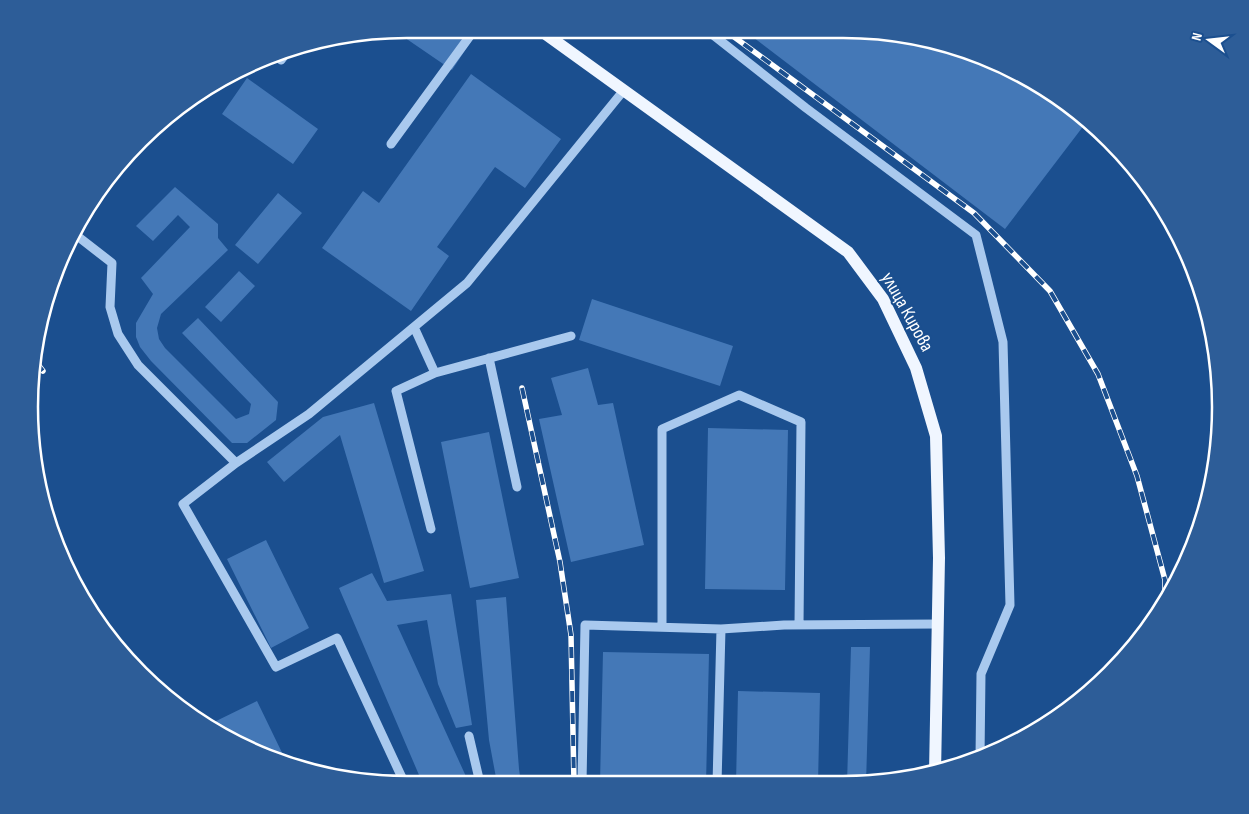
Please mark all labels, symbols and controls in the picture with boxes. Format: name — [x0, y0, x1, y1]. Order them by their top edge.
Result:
north arrow — [1184, 15, 1234, 65]
text: N — [1188, 31, 1206, 43]
street label: улица Кирова — [876, 268, 938, 356]

